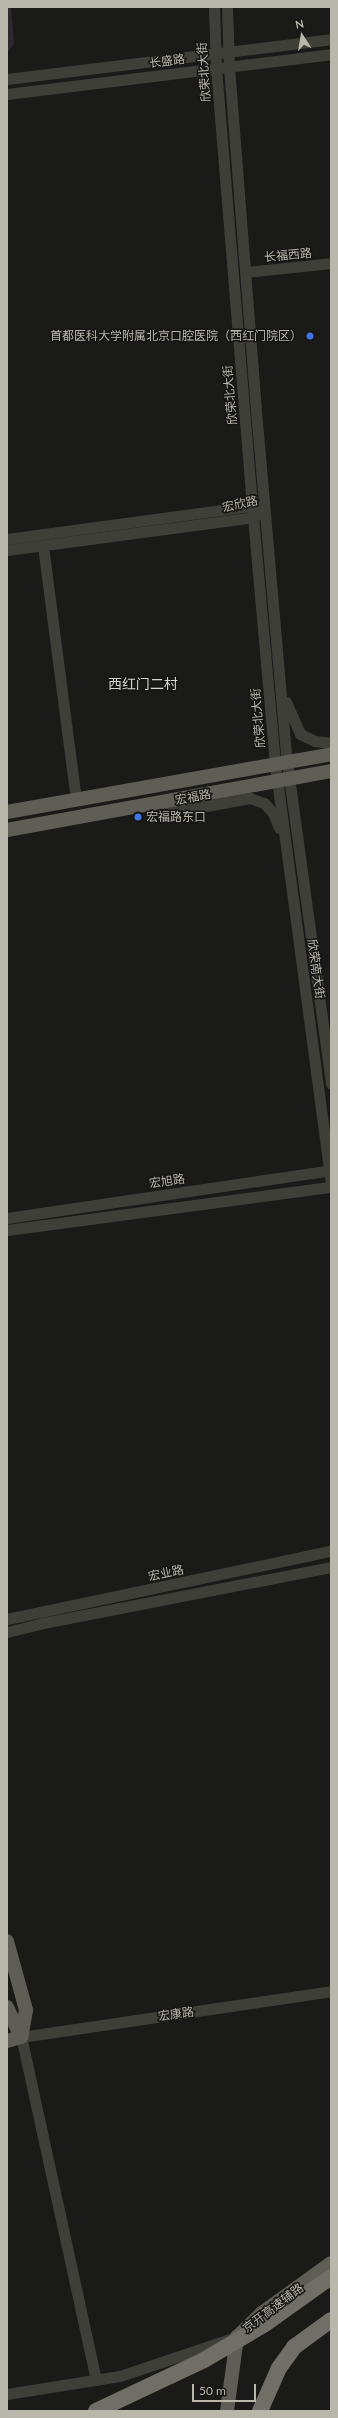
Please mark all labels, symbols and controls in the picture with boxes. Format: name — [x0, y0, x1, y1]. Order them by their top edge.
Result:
north arrow — [282, 16, 322, 56]
text: N — [294, 17, 305, 31]
street label: 欣荣北大街 — [195, 42, 213, 102]
street label: 长盛路 — [148, 52, 186, 70]
street label: 长福西路 — [263, 246, 313, 264]
place label: 首都医科大学附属北京口腔医院（西红门院区） — [50, 329, 302, 343]
marker: 首都医科大学附属北京口腔医院（西红门院区） — [305, 331, 315, 341]
street label: 欣荣北大街 — [220, 364, 240, 426]
street label: 宏欣路 — [221, 493, 259, 515]
district label: 西红门二村 — [108, 676, 178, 692]
street label: 欣荣北大街 — [248, 687, 268, 749]
street label: 宏福路 — [174, 786, 212, 808]
place label: 宏福路东口 — [146, 810, 206, 824]
marker: 宏福路东口 — [133, 812, 143, 822]
street label: 欣荣南大街 — [305, 938, 327, 1000]
street label: 宏旭路 — [148, 1171, 186, 1191]
street label: 宏业路 — [147, 1562, 185, 1584]
street label: 宏康路 — [157, 2004, 195, 2024]
street label: 京开高速辅路 — [240, 2281, 306, 2335]
scale bar — [194, 2376, 258, 2402]
text: 50 m — [199, 2383, 226, 2398]

